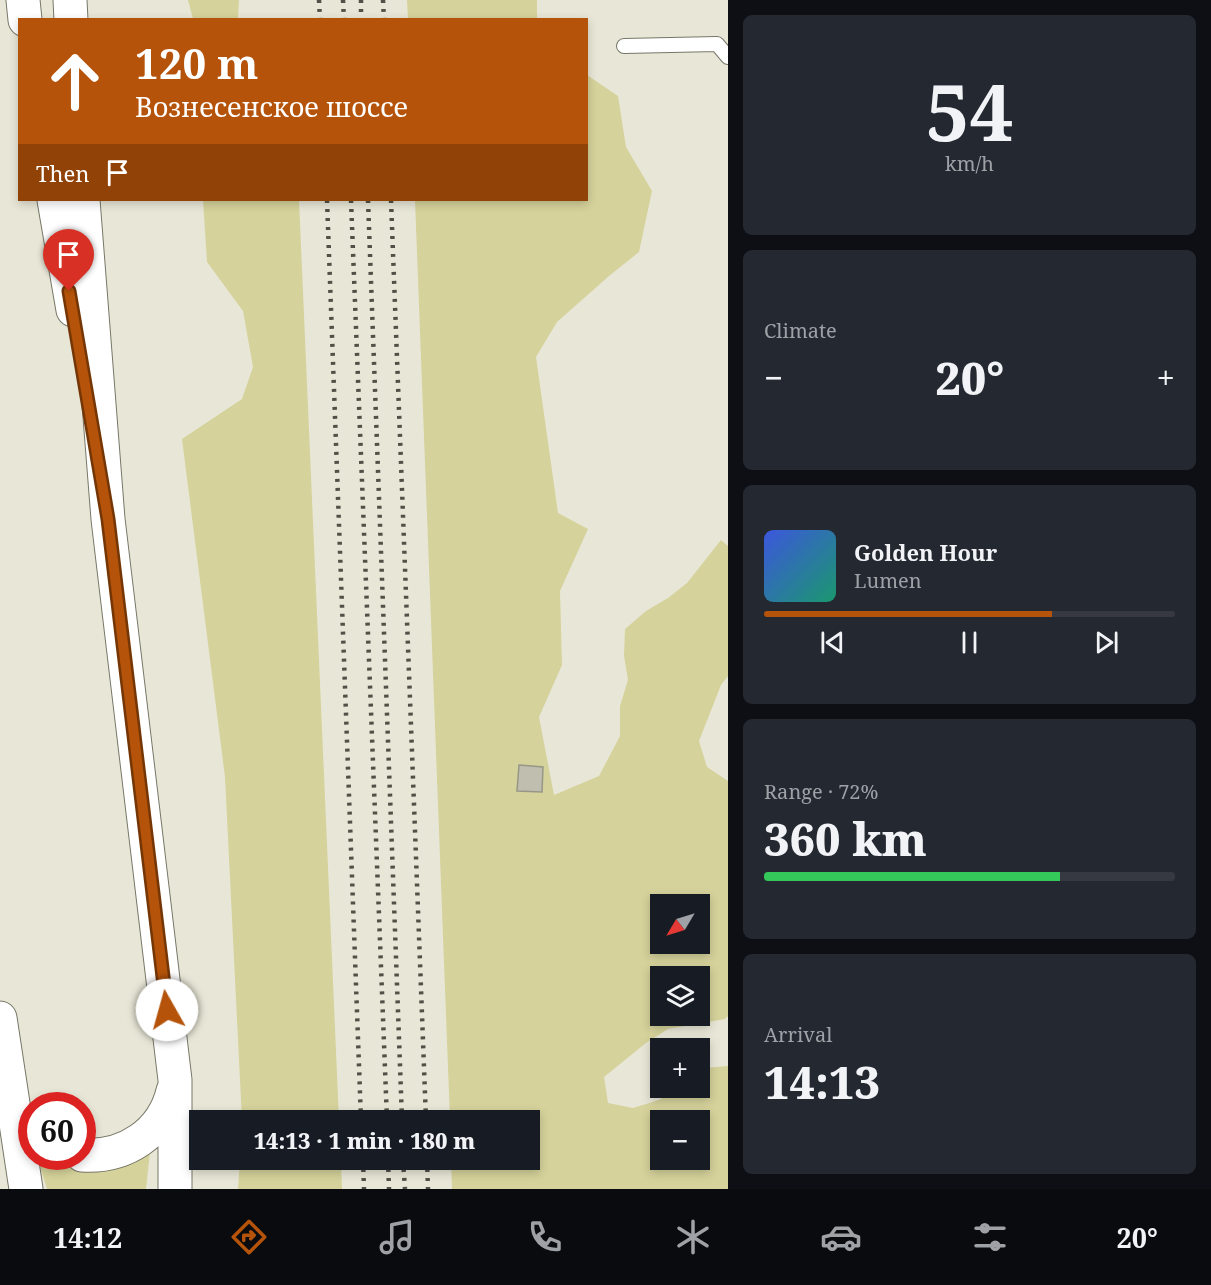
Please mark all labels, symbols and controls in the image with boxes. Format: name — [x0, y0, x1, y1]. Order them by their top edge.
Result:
text: 120 m — [135, 34, 259, 91]
icon: ahead — [36, 42, 114, 120]
text: 54 — [925, 58, 1014, 164]
text: Вознесенское шоссе — [135, 88, 408, 125]
text: km/h — [945, 150, 994, 177]
icon: arrive — [101, 156, 134, 189]
text: Then — [36, 158, 89, 188]
pin — [43, 229, 94, 291]
icon: arrive — [52, 238, 85, 271]
text: Climate — [764, 317, 837, 344]
text: 20° — [935, 347, 1004, 408]
text: − — [764, 355, 783, 400]
text: + — [1157, 355, 1175, 400]
text: Golden Hour — [854, 537, 997, 567]
text: Lumen — [854, 567, 922, 594]
icon: previous — [816, 626, 849, 659]
icon: pause — [953, 626, 986, 659]
icon: next — [1090, 626, 1123, 659]
text: Range · 72% — [764, 778, 878, 805]
text: 360 km — [764, 808, 927, 869]
north arrow — [650, 894, 710, 954]
map controls — [650, 894, 710, 1170]
button: layers — [650, 966, 710, 1026]
position arrow — [135, 978, 199, 1042]
text: Arrival — [764, 1021, 832, 1048]
button: + — [650, 1038, 710, 1098]
text: 14:13 — [764, 1051, 880, 1112]
speed limit sign: 60 — [18, 1092, 96, 1170]
button: − — [650, 1110, 710, 1170]
text: 14:13 · 1 min · 180 m — [254, 1125, 475, 1155]
icon: directions — [228, 1216, 270, 1258]
icon: music — [376, 1216, 418, 1258]
icon: phone — [524, 1216, 566, 1258]
icon: climate — [672, 1216, 714, 1258]
icon: car — [820, 1216, 862, 1258]
icon: filters — [969, 1216, 1011, 1258]
text: 14:12 — [53, 1219, 122, 1256]
text: 20° — [1117, 1219, 1158, 1256]

